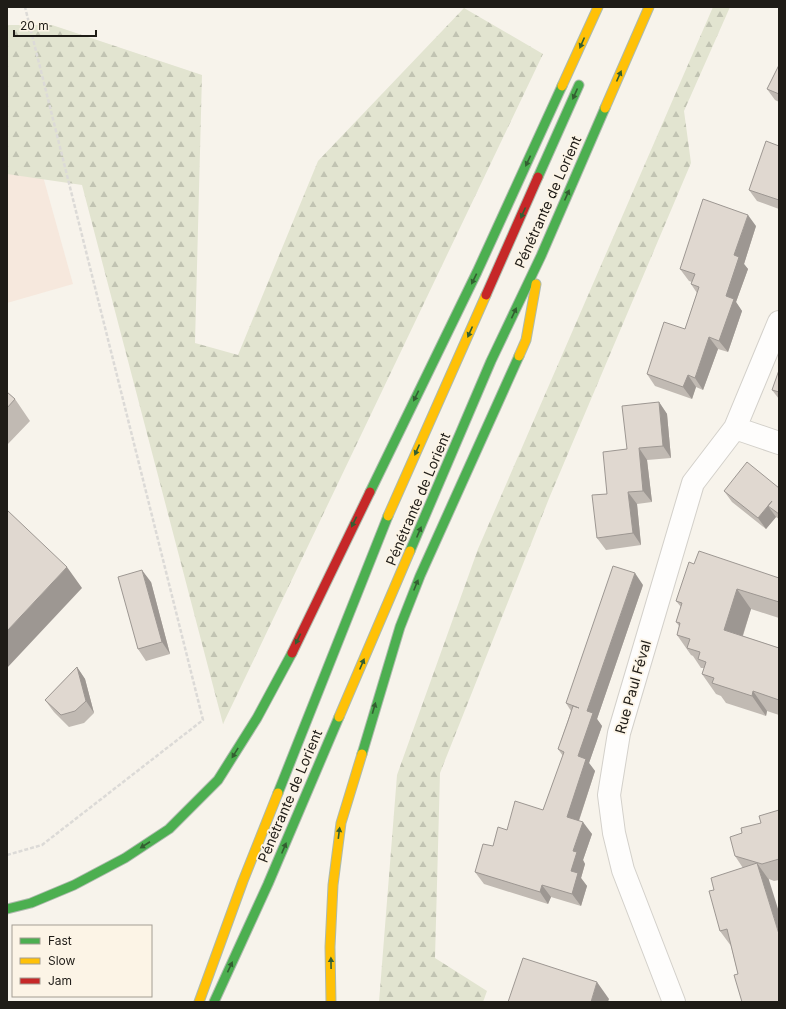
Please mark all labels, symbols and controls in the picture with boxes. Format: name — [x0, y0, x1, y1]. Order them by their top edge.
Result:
scale bar — [14, 12, 96, 38]
text: 20 m — [20, 18, 49, 33]
one-way arrow — [579, 37, 585, 48]
one-way arrow — [616, 70, 622, 81]
one-way arrow — [572, 88, 578, 100]
street label: Pénétrante de Lorient — [511, 133, 585, 271]
one-way arrow — [525, 155, 531, 167]
one-way arrow — [565, 188, 571, 200]
one-way arrow — [519, 207, 525, 219]
one-way arrow — [471, 273, 477, 285]
one-way arrow — [511, 308, 517, 319]
one-way arrow — [467, 326, 473, 337]
one-way arrow — [413, 390, 420, 401]
street label: Pénétrante de Lorient — [382, 429, 453, 568]
one-way arrow — [414, 445, 420, 456]
one-way arrow — [351, 517, 357, 528]
one-way arrow — [416, 525, 422, 537]
one-way arrow — [414, 579, 420, 591]
one-way arrow — [295, 634, 301, 645]
street label: Rue Paul Féval — [611, 638, 654, 736]
one-way arrow — [360, 658, 366, 670]
one-way arrow — [371, 702, 377, 714]
street label: Pénétrante de Lorient — [254, 726, 325, 865]
one-way arrow — [231, 747, 238, 759]
one-way arrow — [336, 827, 343, 839]
one-way arrow — [140, 841, 150, 849]
one-way arrow — [280, 842, 287, 854]
legend — [12, 925, 152, 997]
text: Fast — [48, 933, 72, 948]
text: Slow — [48, 953, 76, 968]
one-way arrow — [328, 956, 334, 969]
one-way arrow — [227, 961, 233, 972]
text: Jam — [48, 973, 72, 988]

